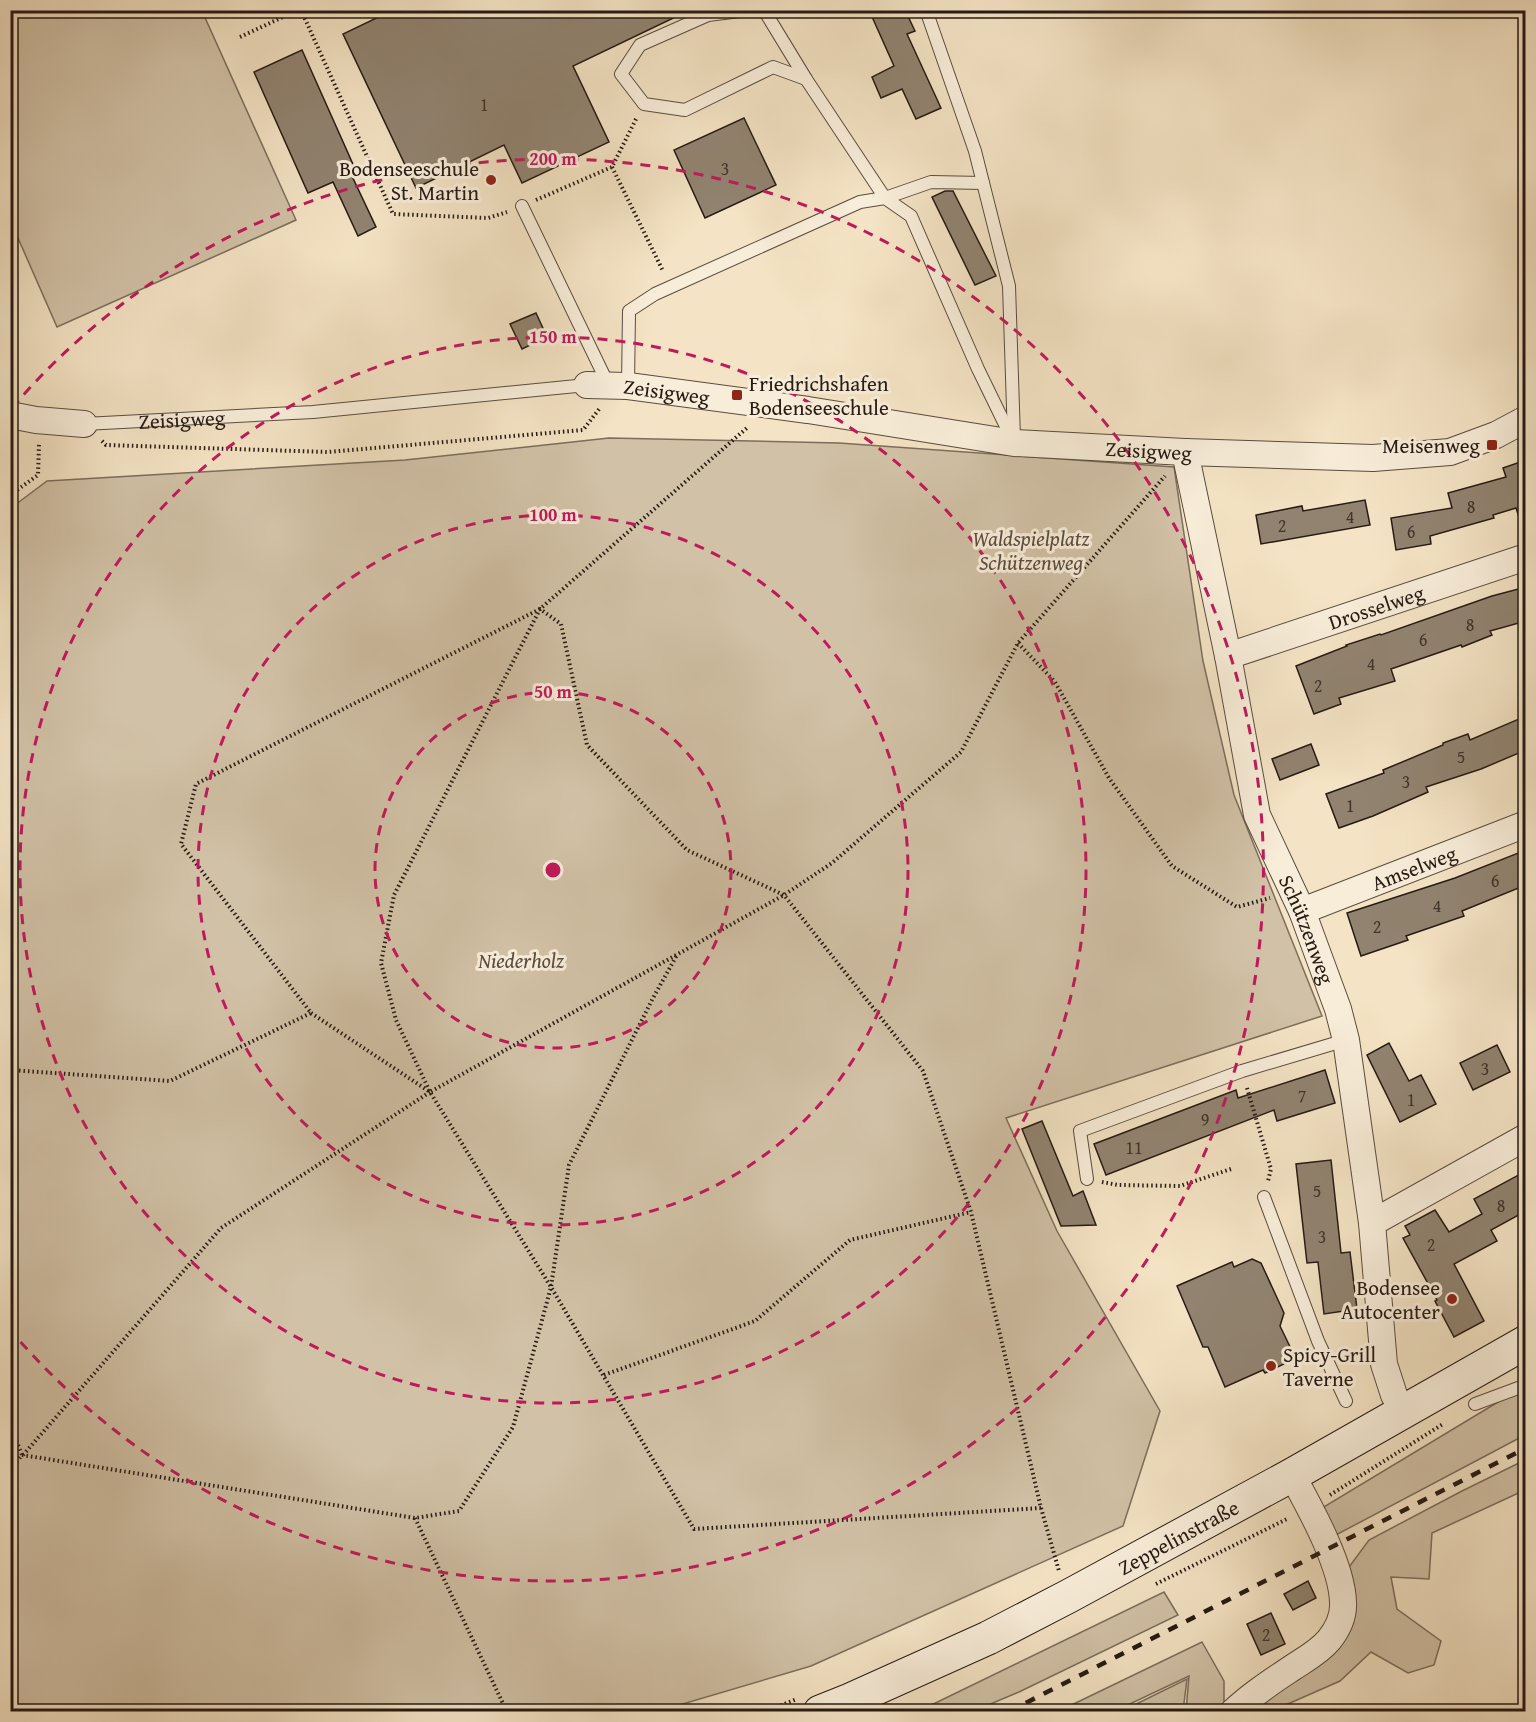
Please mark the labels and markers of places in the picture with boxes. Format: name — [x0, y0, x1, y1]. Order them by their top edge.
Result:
place label: Bodenseeschule St. Martin — [339, 153, 479, 208]
marker: Bodenseeschule St. Martin — [484, 173, 498, 187]
place label: Friedrichshafen Bodenseeschule — [749, 368, 889, 423]
marker: Friedrichshafen Bodenseeschule — [730, 388, 744, 402]
place label: Meisenweg — [1382, 430, 1481, 461]
marker: Meisenweg — [1485, 438, 1499, 452]
centre of rings — [543, 860, 563, 880]
place label: Bodensee Autocenter — [1341, 1272, 1440, 1327]
marker: Bodensee Autocenter — [1445, 1292, 1459, 1306]
place label: Spicy-Grill Taverne — [1283, 1339, 1376, 1394]
marker: Spicy-Grill Taverne — [1264, 1359, 1278, 1373]

